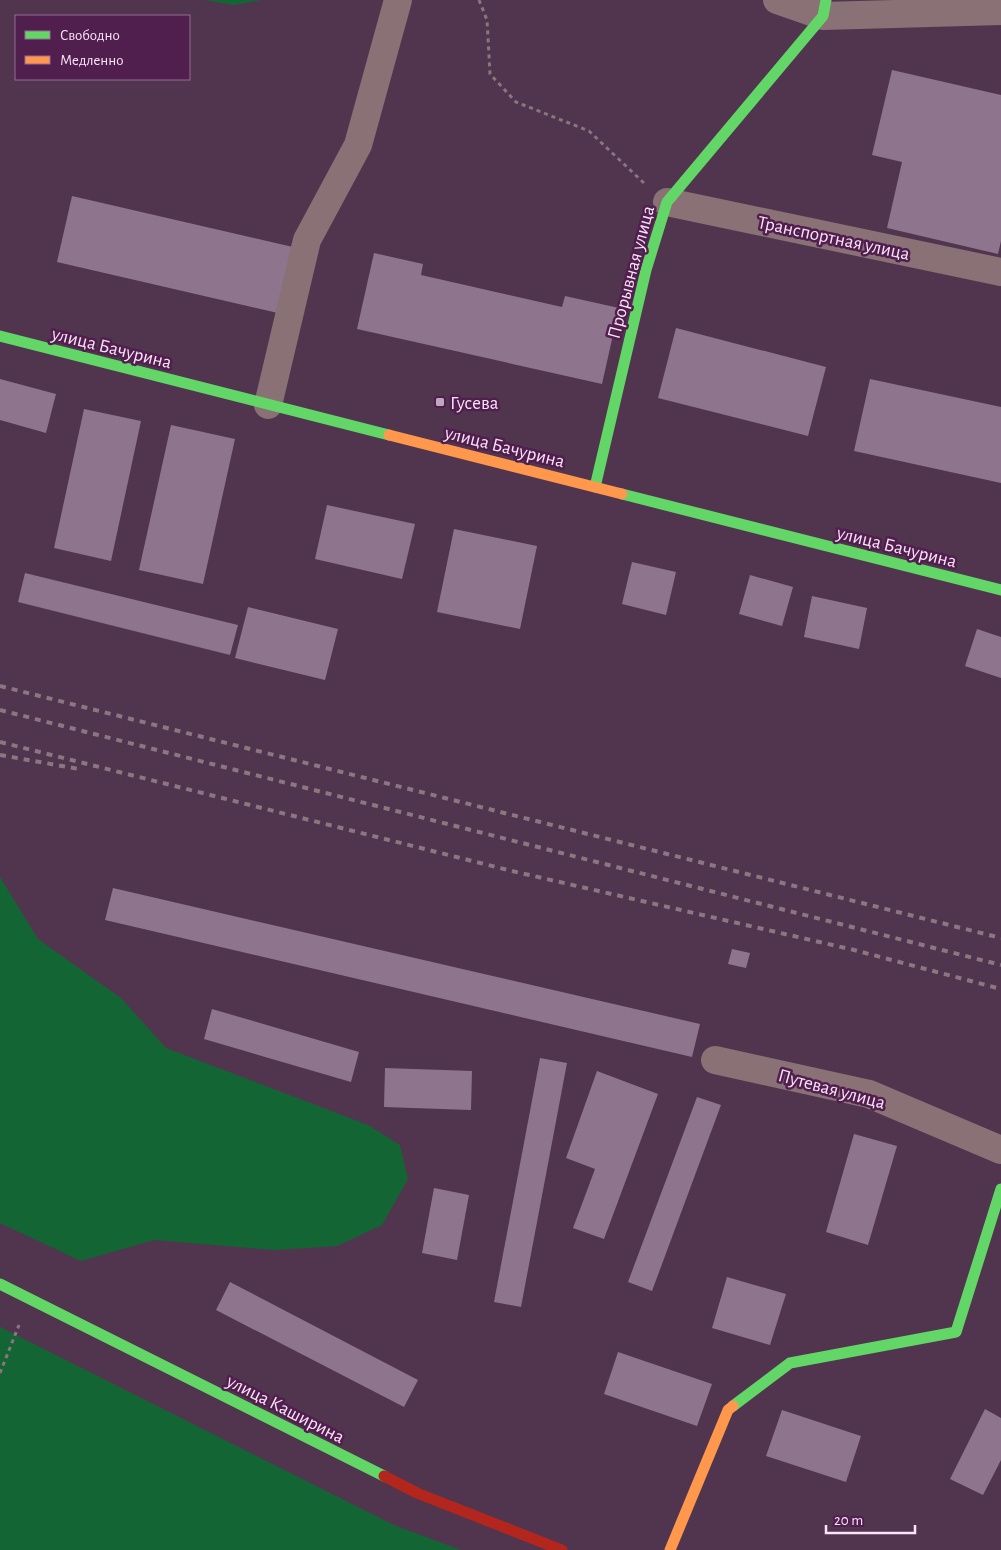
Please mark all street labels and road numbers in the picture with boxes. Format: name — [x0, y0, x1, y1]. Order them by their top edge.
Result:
street label: Прорывная улица — [605, 203, 658, 341]
street label: Транспортная улица — [756, 213, 912, 264]
street label: улица Бачурина — [49, 324, 174, 373]
street label: улица Бачурина — [442, 423, 567, 472]
street label: улица Бачурина — [834, 523, 959, 572]
street label: Путевая улица — [776, 1066, 888, 1113]
street label: улица Каширина — [223, 1371, 348, 1447]

